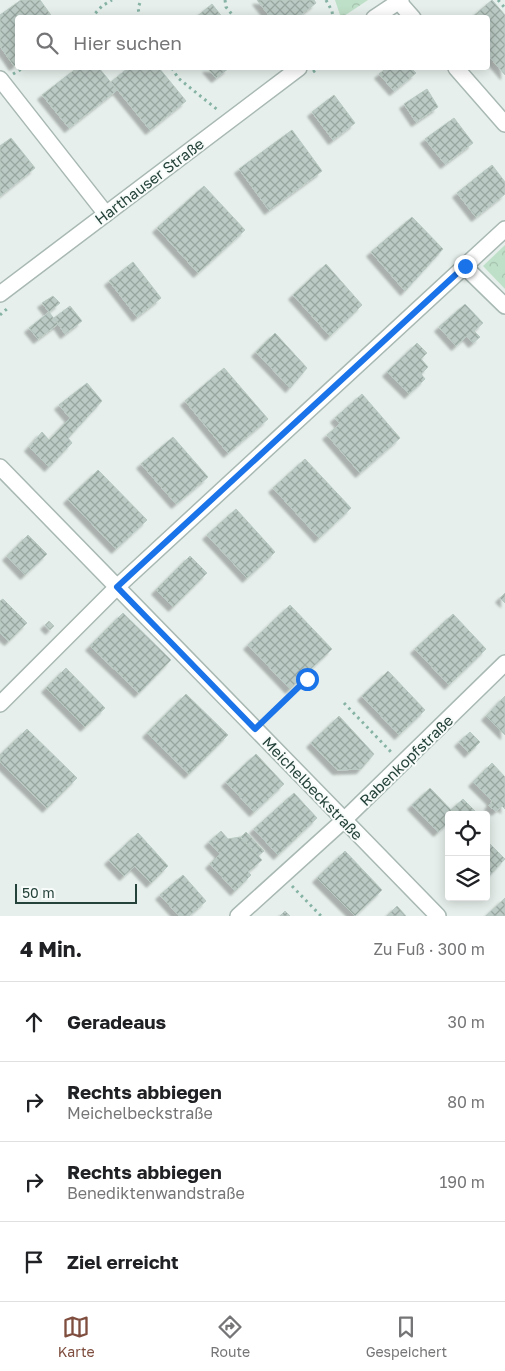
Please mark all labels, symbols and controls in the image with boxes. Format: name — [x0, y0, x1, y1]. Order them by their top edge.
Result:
search box — [15, 15, 490, 70]
icon: search — [33, 29, 61, 57]
text: Hier suchen — [73, 31, 182, 54]
street label: Harthauser Straße — [91, 134, 207, 228]
route end — [454, 255, 477, 278]
route start — [296, 668, 319, 691]
street label: Rabenkopfstraße — [356, 711, 457, 809]
street label: Meichelbeckstraße — [259, 733, 367, 844]
map controls — [445, 811, 490, 901]
button: locate — [445, 811, 490, 856]
button: layers — [445, 856, 490, 901]
scale bar — [15, 881, 138, 904]
text: 50 m — [22, 884, 55, 901]
text: 4 Min. — [20, 936, 82, 962]
text: Zu Fuß · 300 m — [373, 939, 485, 959]
icon: ahead — [20, 1008, 48, 1036]
text: Geradeaus — [67, 1010, 166, 1033]
text: 30 m — [448, 1012, 485, 1032]
text: Rechts abbiegen — [67, 1080, 222, 1103]
icon: right — [20, 1088, 48, 1116]
text: 80 m — [447, 1092, 485, 1112]
text: Meichelbeckstraße — [67, 1103, 213, 1123]
text: Rechts abbiegen — [67, 1160, 222, 1183]
icon: right — [20, 1168, 48, 1196]
text: 190 m — [439, 1172, 485, 1192]
text: Benediktenwandstraße — [67, 1183, 245, 1203]
icon: arrive — [20, 1248, 48, 1276]
text: Ziel erreicht — [67, 1250, 179, 1273]
tab: Karte — [58, 1313, 95, 1360]
tab: Route — [210, 1313, 250, 1360]
tab: Gespeichert — [366, 1313, 447, 1360]

